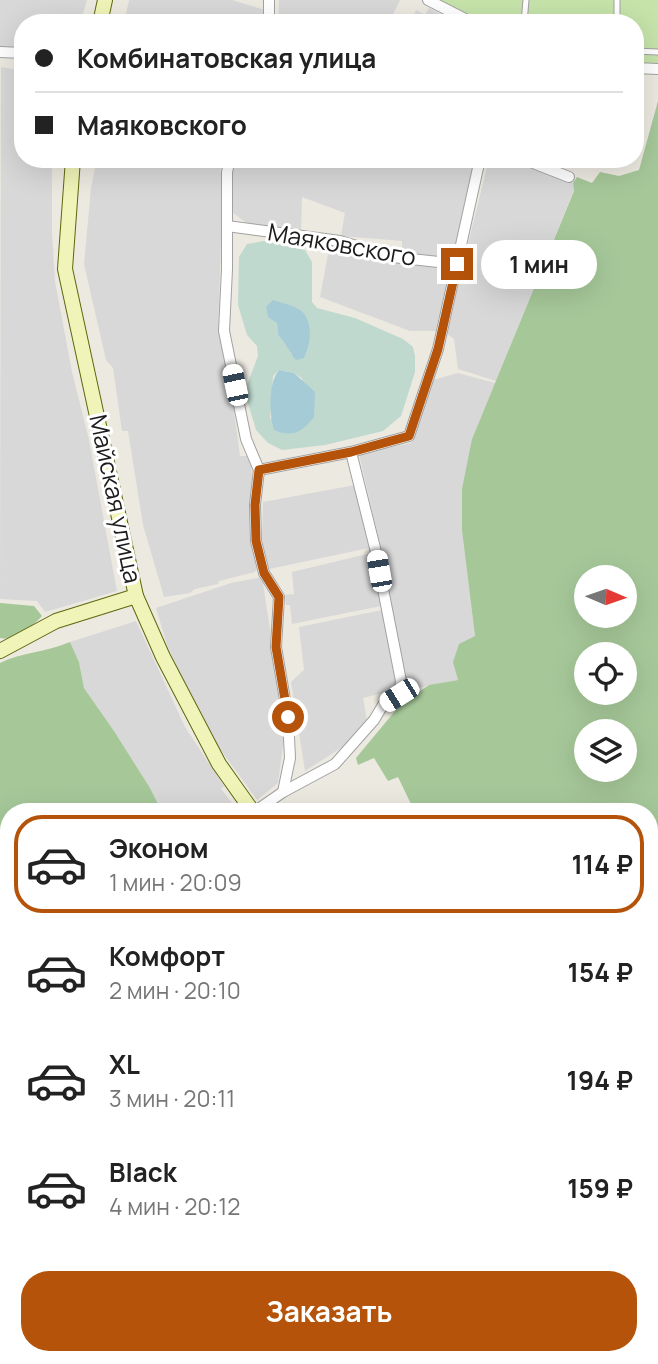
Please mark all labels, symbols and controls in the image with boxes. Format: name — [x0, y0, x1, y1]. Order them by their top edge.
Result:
text: Комбинатовская улица — [77, 40, 376, 76]
text: Маяковского — [77, 107, 247, 143]
street label: Маяковского — [266, 214, 419, 273]
callout: 1 мин — [482, 240, 597, 288]
route end — [441, 248, 473, 280]
text: 1 мин — [509, 248, 569, 280]
car — [221, 362, 250, 408]
street label: Майская улица — [82, 411, 150, 586]
car — [366, 548, 393, 594]
north arrow — [574, 565, 637, 628]
map controls — [574, 565, 637, 782]
button: locate — [574, 642, 637, 705]
car — [376, 675, 423, 715]
route start — [272, 701, 304, 733]
button: layers — [574, 719, 637, 782]
text: Эконом — [109, 830, 209, 866]
icon: car — [25, 833, 88, 896]
text: 114 ₽ — [571, 846, 633, 882]
text: 1 мин · 20:09 — [109, 866, 242, 898]
text: Комфорт — [109, 938, 225, 974]
icon: car — [25, 941, 88, 1004]
text: 154 ₽ — [568, 954, 633, 990]
text: 2 мин · 20:10 — [109, 974, 241, 1006]
text: XL — [109, 1046, 140, 1082]
icon: car — [25, 1049, 88, 1112]
text: 194 ₽ — [567, 1062, 633, 1098]
text: 3 мин · 20:11 — [109, 1082, 235, 1114]
text: Black — [109, 1154, 177, 1190]
icon: car — [25, 1157, 88, 1220]
text: 159 ₽ — [567, 1170, 633, 1206]
text: 4 мин · 20:12 — [109, 1190, 240, 1222]
button: Заказать — [21, 1271, 637, 1351]

